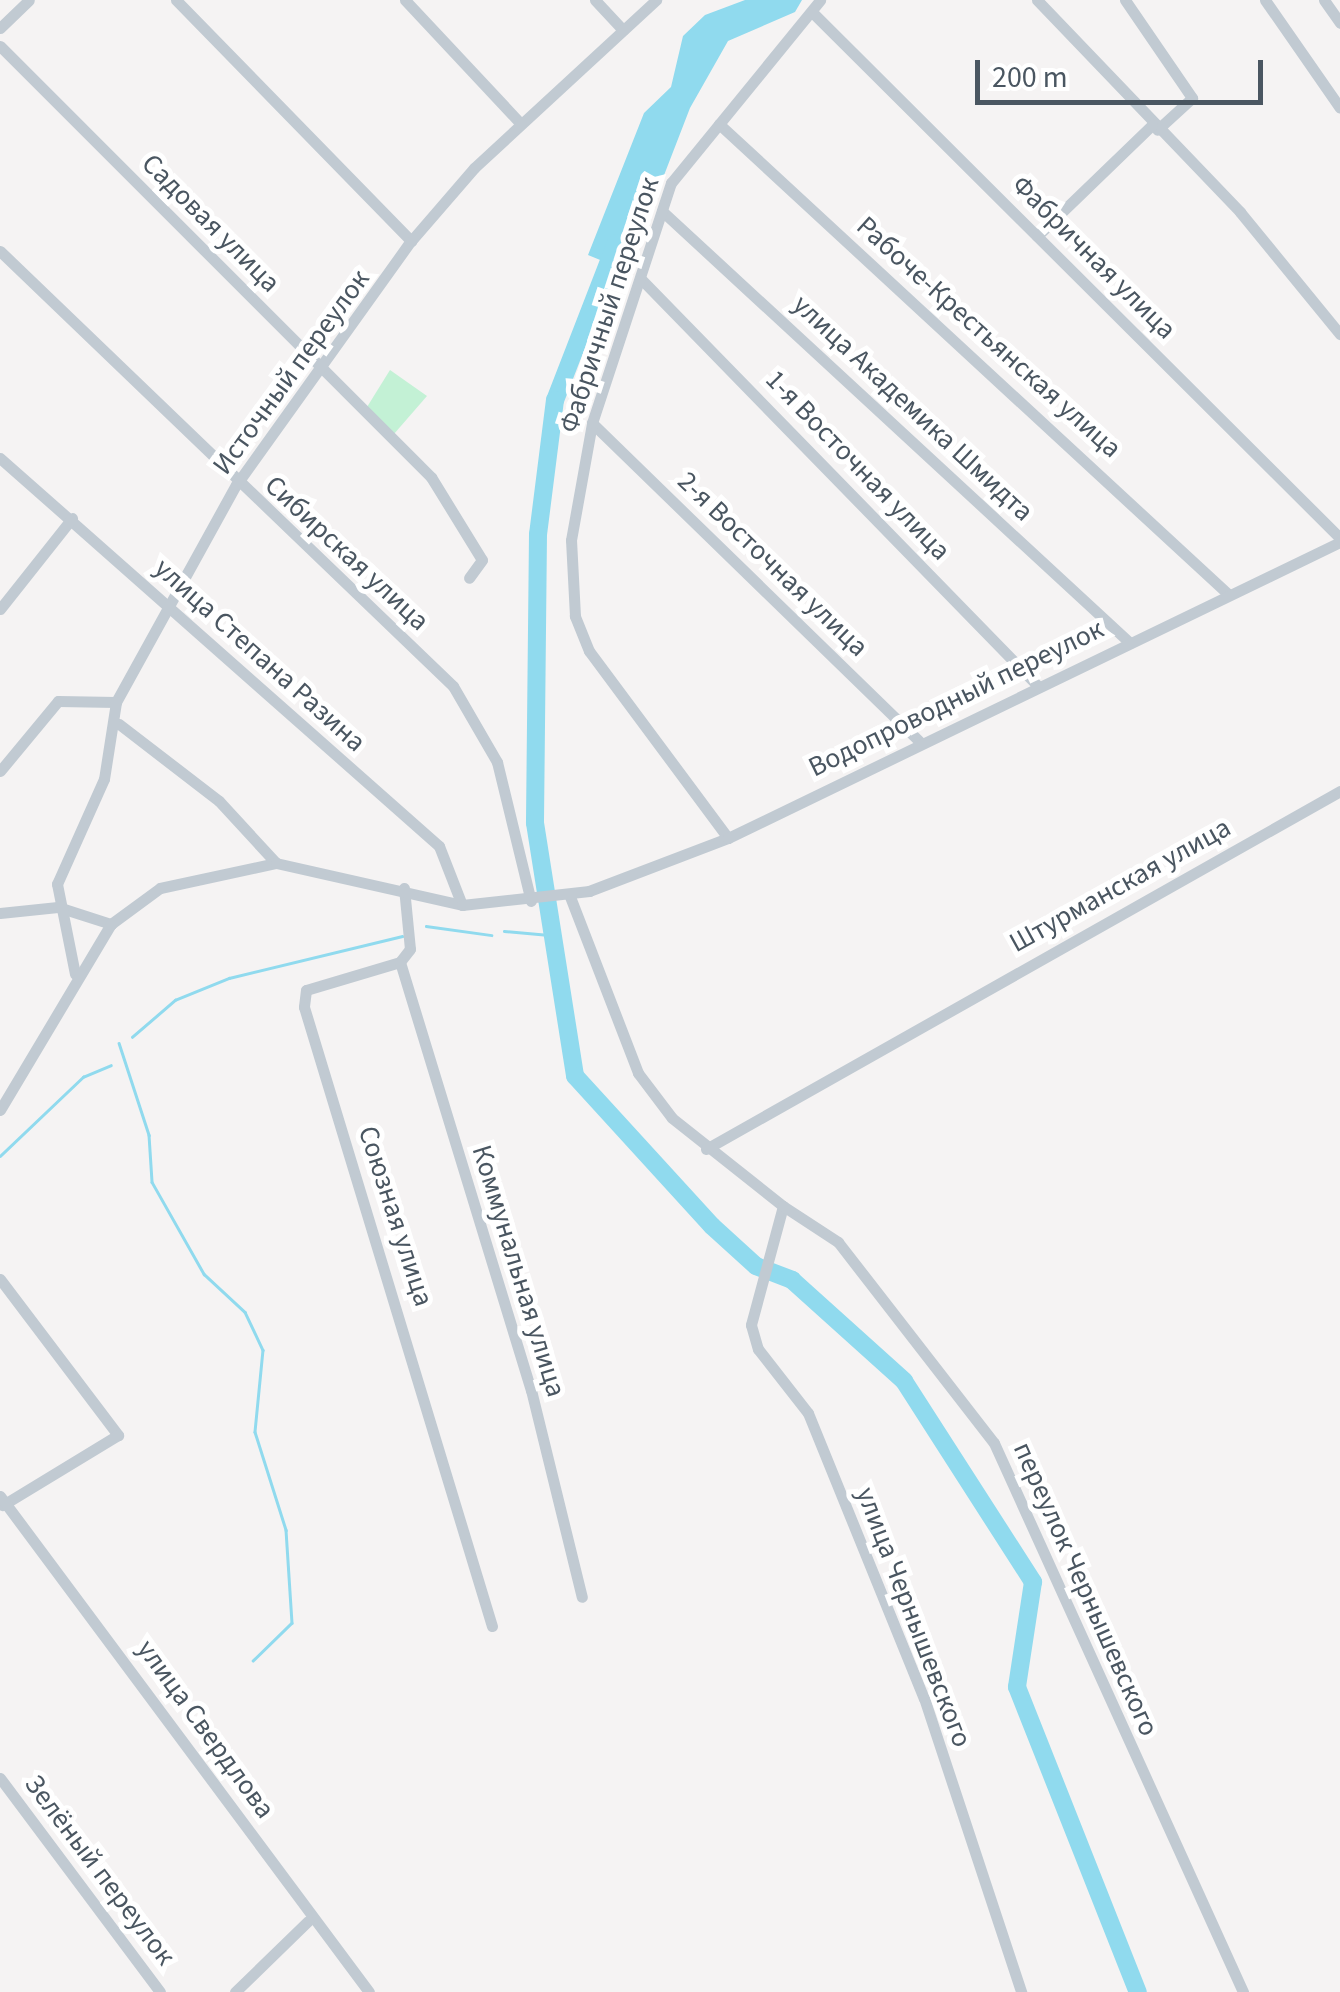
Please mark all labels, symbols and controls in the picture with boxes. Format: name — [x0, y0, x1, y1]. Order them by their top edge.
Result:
scale bar — [980, 40, 1268, 102]
text: 200 m — [992, 56, 1068, 99]
street label: Садовая улица — [135, 147, 287, 299]
street label: Фабричная улица — [1005, 168, 1183, 346]
street label: Фабричный переулок — [552, 173, 666, 437]
street label: Рабоче-Крестьянская улица — [850, 209, 1128, 465]
street label: Источный переулок — [206, 263, 376, 481]
street label: улица Академика Шмидта — [786, 288, 1040, 528]
street label: 1-я Восточная улица — [758, 363, 958, 567]
street label: 2-я Восточная улица — [671, 464, 875, 664]
street label: Сибирская улица — [258, 468, 436, 638]
street label: улица Степана Разина — [147, 551, 373, 759]
street label: Водопроводный переулок — [803, 612, 1109, 784]
street label: Штурманская улица — [1004, 810, 1236, 960]
street label: Союзная улица — [351, 1122, 441, 1310]
street label: Коммунальная улица — [465, 1141, 573, 1401]
street label: переулок Чернышевского — [1006, 1437, 1166, 1741]
street label: улица Чернышевского — [849, 1482, 979, 1752]
street label: улица Свердлова — [130, 1633, 282, 1825]
street label: Зелёный переулок — [17, 1768, 183, 1972]

